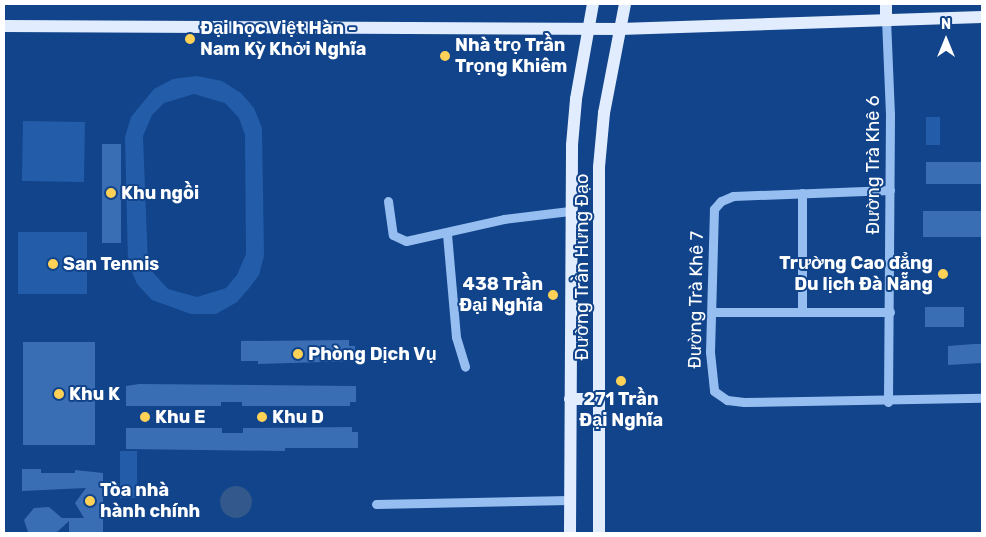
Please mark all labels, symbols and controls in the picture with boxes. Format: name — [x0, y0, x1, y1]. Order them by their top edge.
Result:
north arrow — [921, 15, 971, 65]
text: N — [941, 16, 951, 33]
place label: Đại học Việt Hàn - Nam Kỳ Khởi Nghĩa — [200, 18, 367, 60]
marker: Đại học Việt Hàn - Nam Kỳ Khởi Nghĩa — [184, 33, 196, 45]
place label: Nhà trọ Trần Trọng Khiêm — [455, 35, 567, 78]
marker: Nhà trọ Trần Trọng Khiêm — [439, 50, 451, 62]
street label: Đường Trà Khê 6 — [862, 95, 884, 235]
street label: Đường Trần Hưng Đạo — [571, 173, 593, 361]
place label: Khu ngồi — [121, 182, 199, 204]
marker: Khu ngồi — [105, 187, 117, 199]
street label: Đường Trà Khê 7 — [684, 231, 708, 369]
place label: San Tennis — [63, 253, 160, 275]
place label: Trường Cao đẳng Du lịch Đà Nẵng — [779, 253, 933, 296]
marker: San Tennis — [47, 258, 59, 270]
marker: Trường Cao đẳng Du lịch Đà Nẵng — [937, 268, 949, 280]
place label: 438 Trần Đại Nghĩa — [459, 274, 543, 316]
marker: 438 Trần Đại Nghĩa — [547, 289, 559, 301]
place label: Phòng Dịch Vụ — [308, 343, 437, 365]
marker: Phòng Dịch Vụ — [292, 348, 304, 360]
marker: 271 Trần Đại Nghĩa — [615, 375, 627, 387]
place label: Khu K — [69, 383, 120, 405]
marker: Khu K — [53, 388, 65, 400]
place label: 271 Trần Đại Nghĩa — [579, 389, 663, 432]
place label: Khu E — [155, 406, 206, 428]
place label: Khu D — [272, 406, 324, 428]
marker: Khu E — [139, 411, 151, 423]
marker: Khu D — [256, 411, 268, 423]
place label: Tòa nhà hành chính — [100, 480, 200, 522]
marker: Tòa nhà hành chính — [84, 495, 96, 507]

